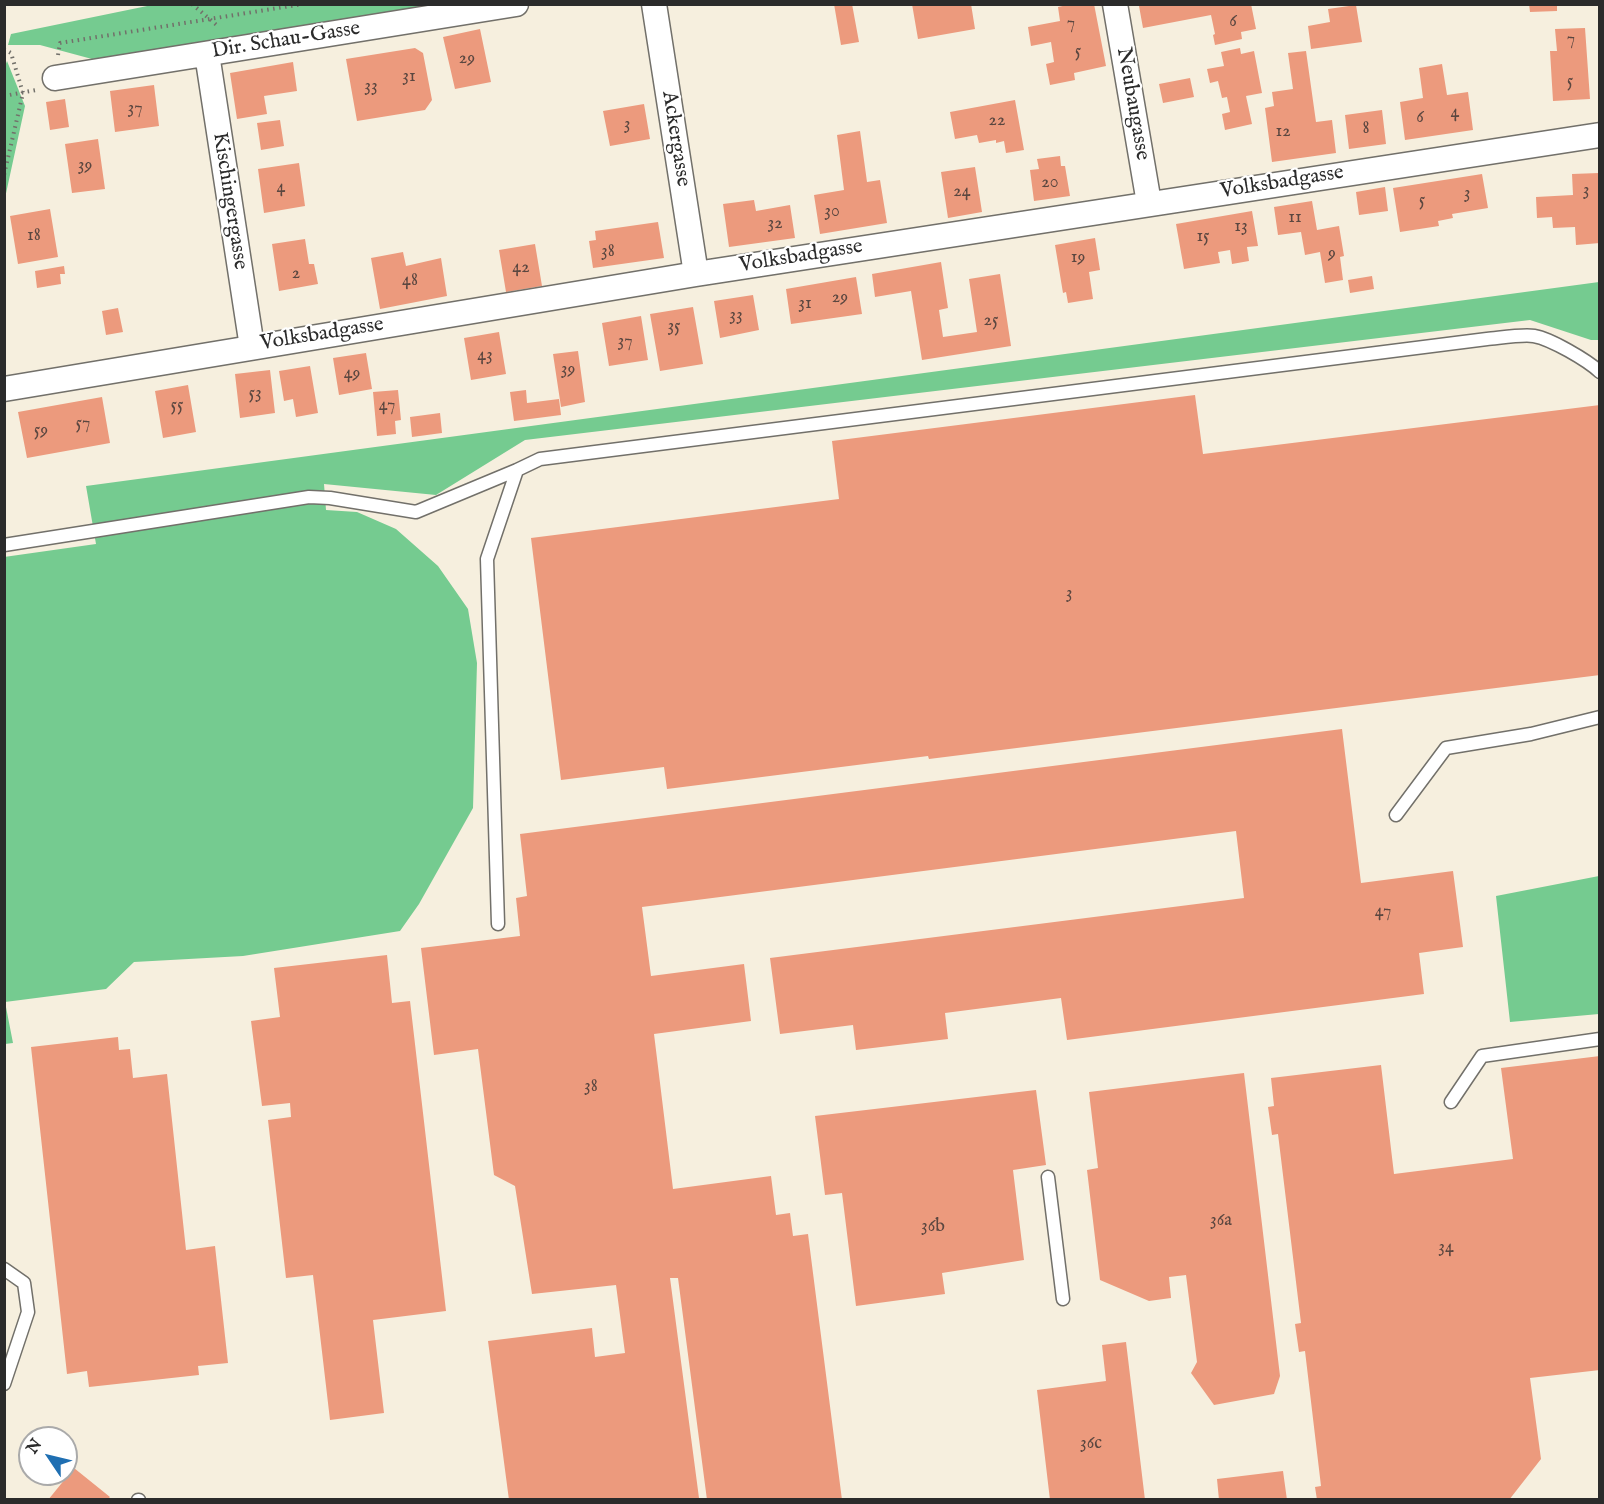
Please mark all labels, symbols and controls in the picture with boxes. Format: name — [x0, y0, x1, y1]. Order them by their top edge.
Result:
house number: 6 — [1229, 11, 1237, 33]
house number: 7 — [1067, 13, 1075, 35]
street label: Dir. Schau-Gasse — [210, 17, 362, 65]
house number: 7 — [1567, 29, 1575, 51]
house number: 5 — [1075, 41, 1081, 63]
street label: Neubaugasse — [1110, 46, 1154, 162]
house number: 29 — [459, 48, 475, 70]
house number: 31 — [402, 66, 416, 88]
house number: 5 — [1567, 71, 1573, 93]
house number: 33 — [364, 76, 378, 98]
street label: Ackergasse — [655, 89, 695, 189]
house number: 37 — [127, 98, 143, 120]
house number: 4 — [1451, 102, 1459, 124]
house number: 6 — [1416, 107, 1424, 129]
house number: 22 — [989, 110, 1005, 132]
house number: 3 — [624, 114, 630, 136]
house number: 8 — [1362, 118, 1370, 140]
house number: 12 — [1275, 121, 1291, 143]
street label: Kischingergasse — [206, 130, 252, 272]
house number: 39 — [78, 155, 92, 177]
street label: Volksbadgasse — [1218, 161, 1346, 205]
house number: 20 — [1041, 172, 1059, 194]
house number: 4 — [277, 177, 285, 199]
house number: 3 — [1583, 180, 1589, 202]
house number: 24 — [953, 181, 971, 203]
house number: 3 — [1464, 183, 1470, 205]
house number: 5 — [1419, 190, 1425, 212]
house number: 30 — [824, 201, 840, 223]
house number: 11 — [1288, 207, 1302, 229]
house number: 32 — [767, 213, 783, 235]
house number: 13 — [1234, 216, 1248, 238]
house number: 18 — [27, 225, 41, 247]
house number: 15 — [1196, 226, 1210, 248]
street label: Volksbadgasse — [737, 235, 865, 279]
house number: 38 — [601, 241, 615, 263]
house number: 9 — [1328, 243, 1336, 265]
house number: 19 — [1071, 247, 1085, 269]
house number: 42 — [512, 257, 530, 279]
house number: 2 — [292, 263, 300, 285]
house number: 48 — [402, 270, 418, 292]
house number: 29 — [832, 287, 848, 309]
house number: 31 — [798, 293, 812, 315]
house number: 33 — [729, 305, 743, 327]
house number: 25 — [984, 310, 998, 332]
street label: Volksbadgasse — [258, 313, 386, 357]
house number: 35 — [667, 316, 681, 338]
house number: 37 — [617, 331, 633, 353]
house number: 43 — [477, 345, 493, 367]
house number: 39 — [561, 359, 575, 381]
house number: 49 — [344, 363, 360, 385]
house number: 53 — [248, 383, 262, 405]
house number: 55 — [170, 395, 184, 417]
house number: 47 — [379, 395, 395, 417]
house number: 57 — [76, 413, 90, 435]
house number: 59 — [34, 420, 48, 442]
house number: 3 — [1066, 583, 1072, 605]
house number: 47 — [1375, 901, 1391, 923]
house number: 38 — [584, 1076, 598, 1098]
house number: 36a — [1210, 1210, 1232, 1232]
house number: 36b — [921, 1216, 945, 1238]
house number: 34 — [1438, 1237, 1454, 1259]
north arrow — [18, 1426, 78, 1486]
house number: 36c — [1080, 1433, 1102, 1455]
text: N — [23, 1435, 47, 1458]

